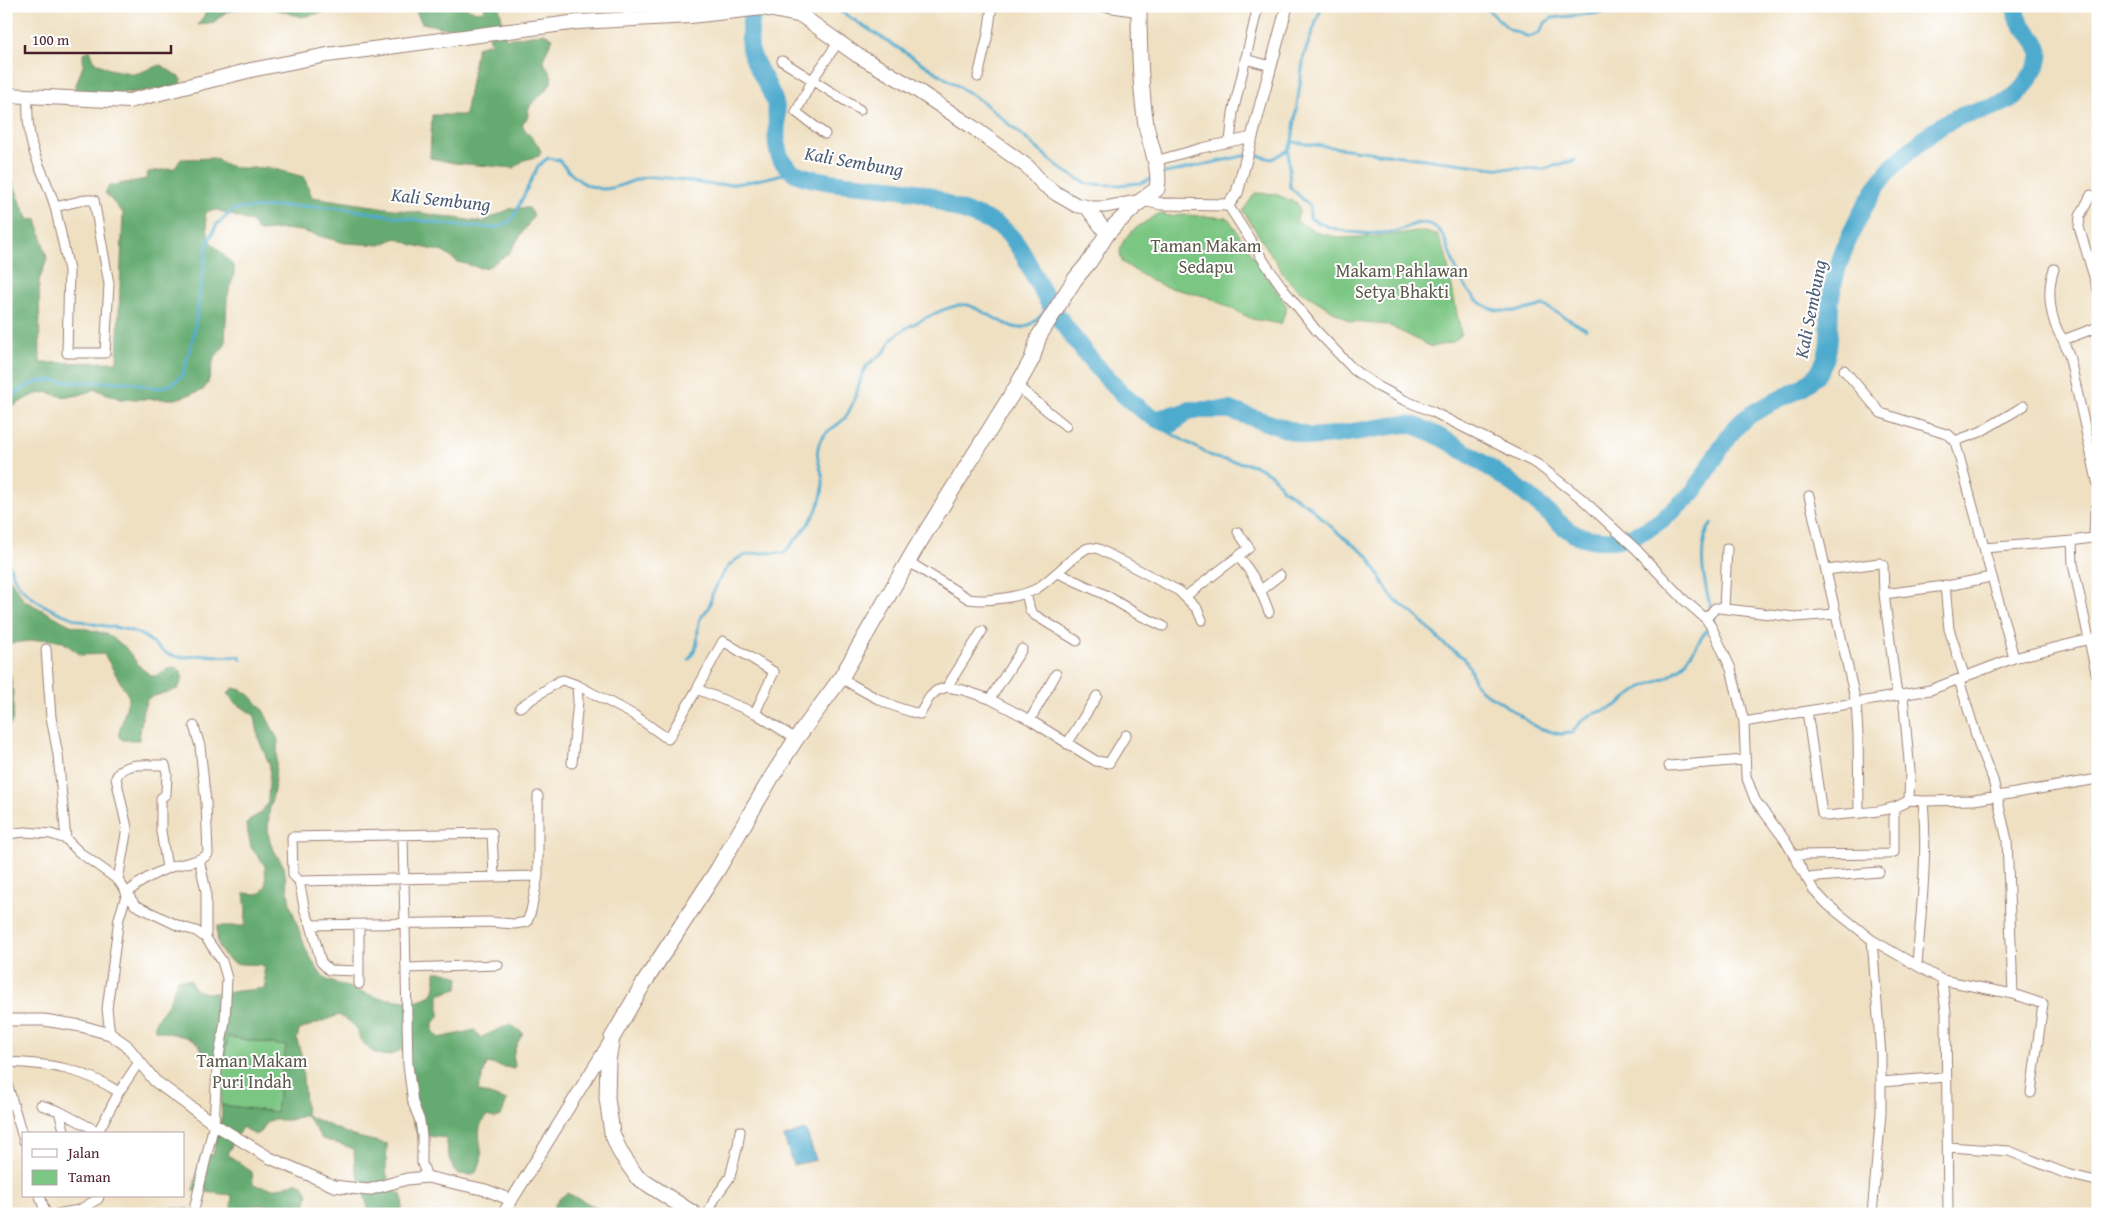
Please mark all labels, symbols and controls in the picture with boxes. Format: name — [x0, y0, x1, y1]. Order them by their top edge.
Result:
scale bar — [25, 22, 171, 54]
text: 100 m — [32, 29, 70, 50]
water label: Kali Sembung — [801, 138, 906, 184]
water label: Kali Sembung — [389, 180, 492, 218]
park label: Taman Makam Sedapu — [1151, 232, 1262, 280]
park label: Makam Pahlawan Setya Bhakti — [1336, 257, 1468, 305]
water label: Kali Sembung — [1787, 257, 1833, 362]
park label: Taman Makam Puri Indah — [197, 1047, 308, 1095]
legend — [22, 1132, 185, 1198]
text: Jalan — [66, 1142, 100, 1163]
text: Taman — [68, 1166, 111, 1187]

